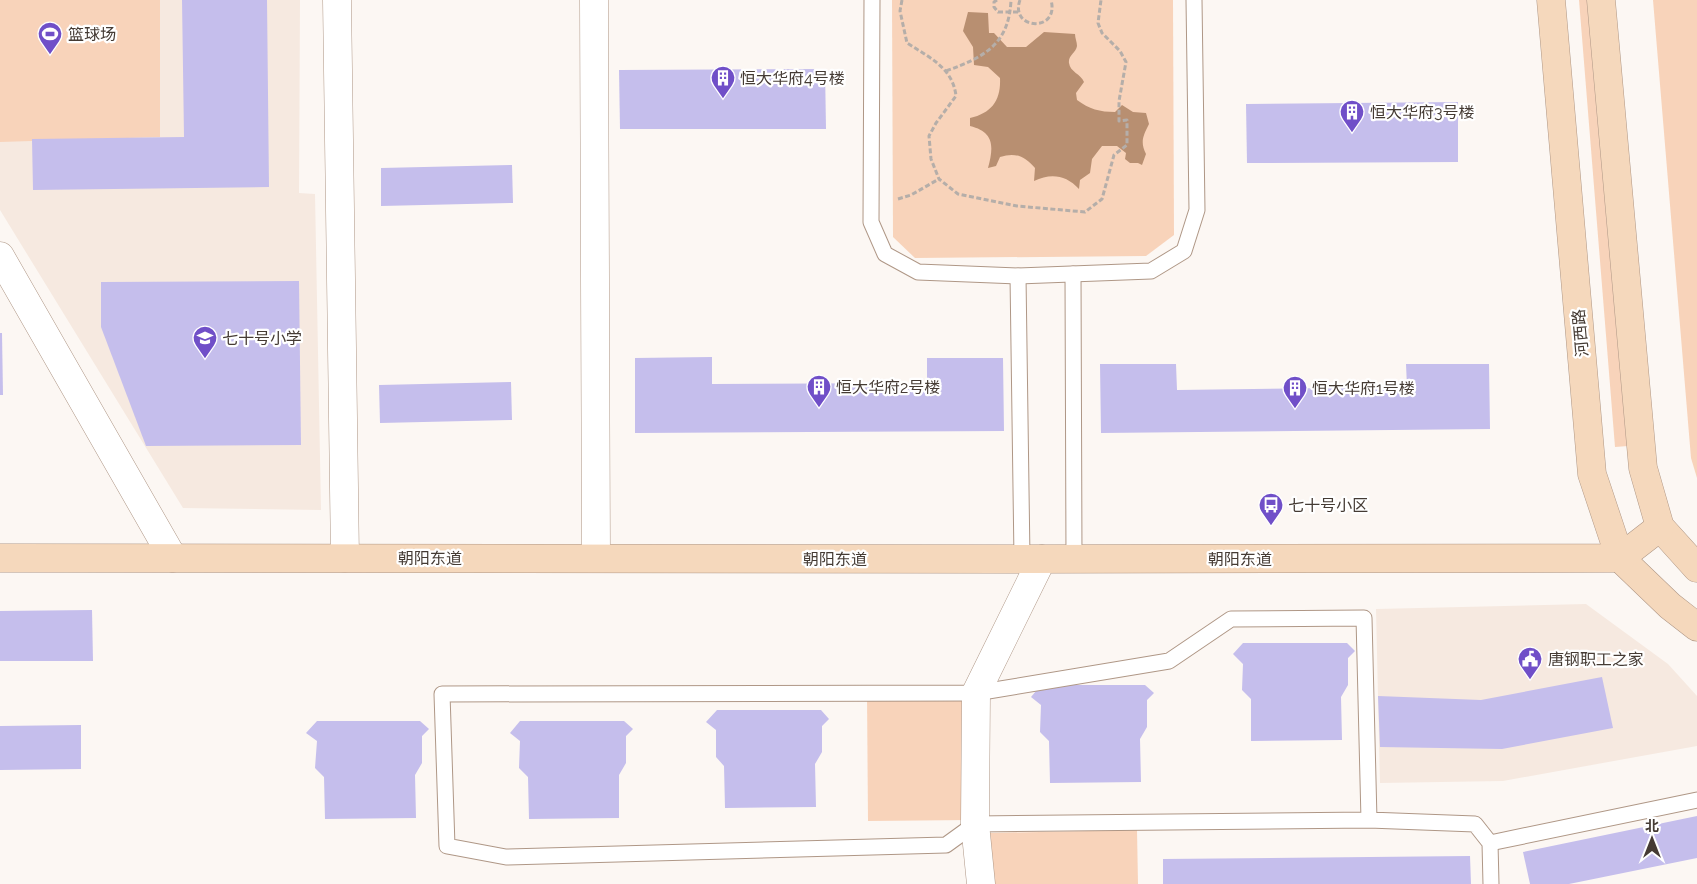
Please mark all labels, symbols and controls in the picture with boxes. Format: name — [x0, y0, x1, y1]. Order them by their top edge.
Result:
sports icon: 篮球场 — [37, 21, 63, 55]
place label: 篮球场 — [68, 25, 116, 44]
building icon: 恒大华府4号楼 — [710, 65, 736, 99]
place label: 恒大华府4号楼 — [740, 69, 845, 88]
building icon: 恒大华府3号楼 — [1339, 99, 1365, 133]
place label: 恒大华府3号楼 — [1370, 103, 1475, 122]
street label: 河西路 — [1569, 308, 1592, 358]
school or university icon: 七十号小学 — [192, 325, 218, 359]
place label: 七十号小学 — [222, 329, 302, 348]
building icon: 恒大华府2号楼 — [806, 374, 832, 408]
building icon: 恒大华府1号楼 — [1282, 375, 1308, 409]
place label: 恒大华府2号楼 — [836, 378, 940, 397]
place label: 恒大华府1号楼 — [1312, 379, 1415, 398]
bus stop icon: 七十号小区 — [1258, 492, 1284, 526]
place label: 七十号小区 — [1288, 496, 1368, 515]
street label: 朝阳东道 — [398, 549, 462, 568]
street label: 朝阳东道 — [803, 550, 867, 569]
street label: 朝阳东道 — [1208, 550, 1272, 569]
public building icon: 唐钢职工之家 — [1517, 646, 1543, 680]
place label: 唐钢职工之家 — [1548, 650, 1644, 669]
north arrow — [1627, 814, 1677, 864]
text: 北 — [1645, 818, 1659, 834]

